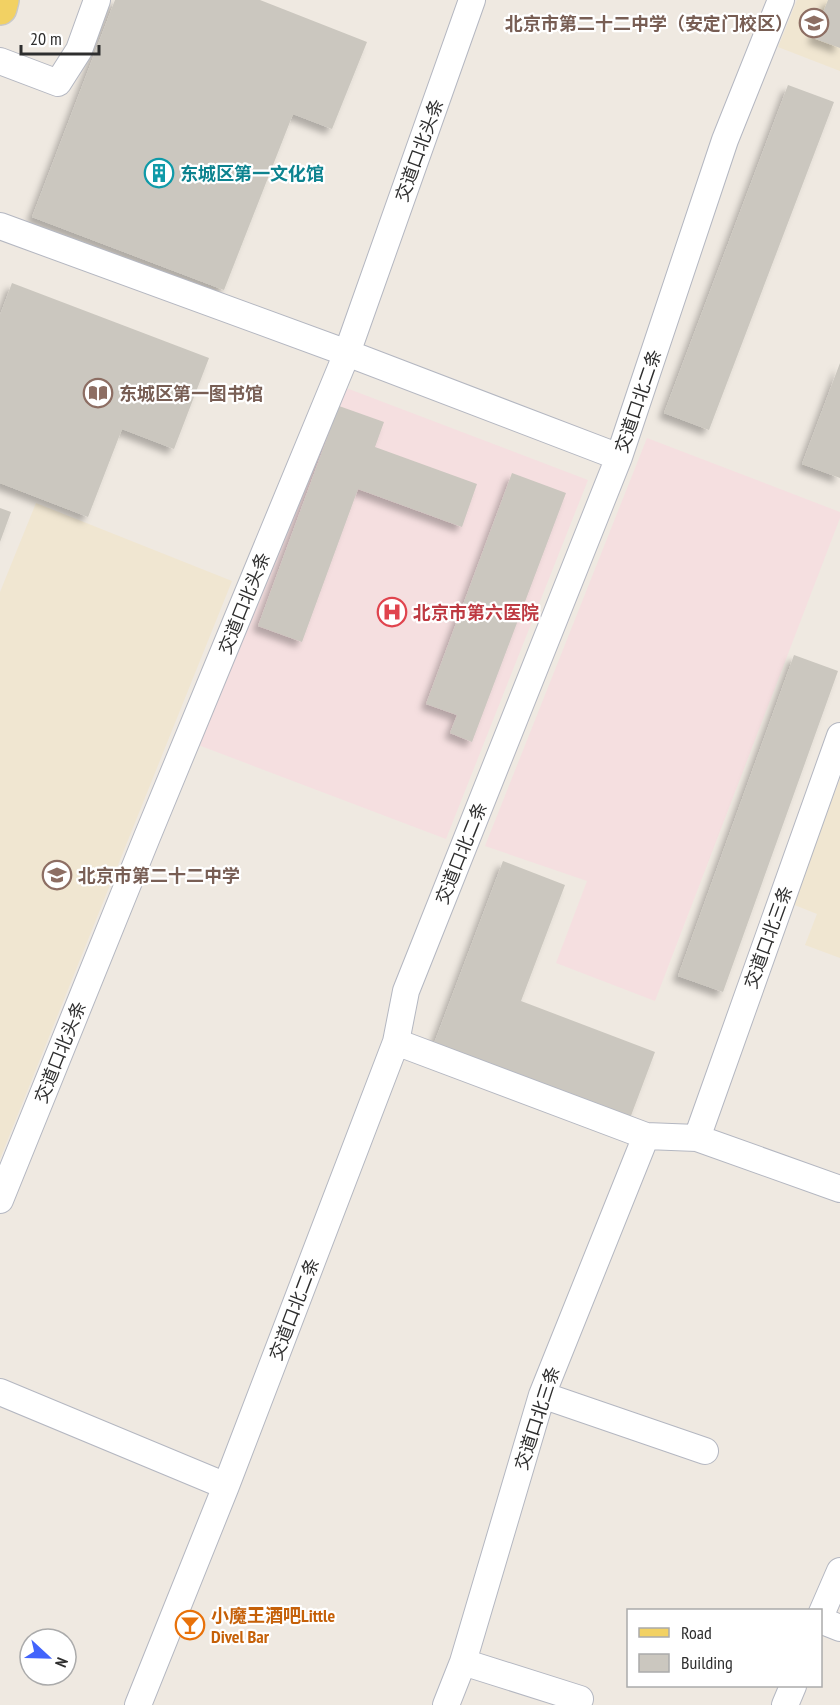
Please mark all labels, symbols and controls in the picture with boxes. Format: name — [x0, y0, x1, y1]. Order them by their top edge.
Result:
school or university icon: 北京市第二十二中学（安定门校区） — [798, 7, 830, 39]
place label: 北京市第二十二中学（安定门校区） — [505, 12, 793, 35]
scale bar — [21, 18, 99, 56]
text: 20 m — [30, 27, 62, 50]
street label: 交道口北头条 — [390, 95, 448, 205]
building icon: 东城区第一文化馆 — [143, 157, 175, 189]
place label: 东城区第一文化馆 — [180, 162, 324, 185]
street label: 交道口北二条 — [610, 346, 666, 456]
library icon: 东城区第一图书馆 — [82, 377, 114, 409]
place label: 东城区第一图书馆 — [119, 382, 263, 405]
street label: 交道口北头条 — [213, 549, 275, 657]
hospital icon: 北京市第六医院 — [376, 596, 408, 628]
place label: 北京市第六医院 — [413, 601, 539, 624]
street label: 交道口北二条 — [430, 799, 492, 907]
school or university icon: 北京市第二十二中学 — [41, 859, 73, 891]
place label: 北京市第二十二中学 — [78, 864, 240, 887]
street label: 交道口北三条 — [739, 882, 797, 992]
street label: 交道口北头条 — [29, 998, 91, 1106]
street label: 交道口北二条 — [264, 1254, 324, 1364]
street label: 交道口北三条 — [509, 1363, 565, 1473]
place label: 小魔王酒吧Little Divel Bar — [211, 1604, 335, 1648]
bar icon: 小魔王酒吧Little Divel Bar — [174, 1609, 206, 1641]
legend — [627, 1609, 822, 1687]
text: Road — [681, 1621, 712, 1644]
north arrow — [18, 1627, 78, 1687]
text: Building — [681, 1651, 733, 1674]
text: N — [51, 1655, 73, 1670]

